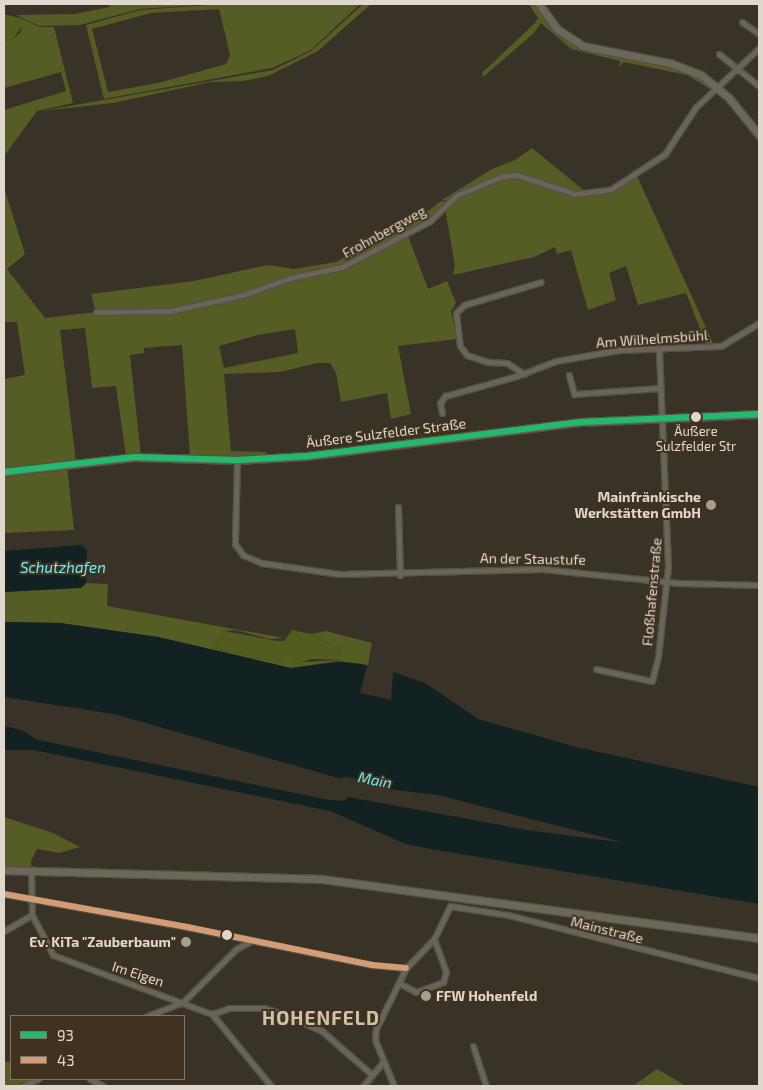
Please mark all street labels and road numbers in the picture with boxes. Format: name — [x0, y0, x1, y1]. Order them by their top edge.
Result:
street label: Frohnbergweg — [339, 202, 429, 262]
street label: Am Wilhelmsbühl — [595, 327, 709, 351]
street label: Äußere Sulzfelder Straße — [305, 415, 467, 451]
street label: Floßhafenstraße — [639, 537, 665, 647]
street label: An der Staustufe — [480, 550, 586, 568]
street label: Mainstraße — [569, 913, 645, 947]
street label: Im Eigen — [110, 958, 166, 990]

